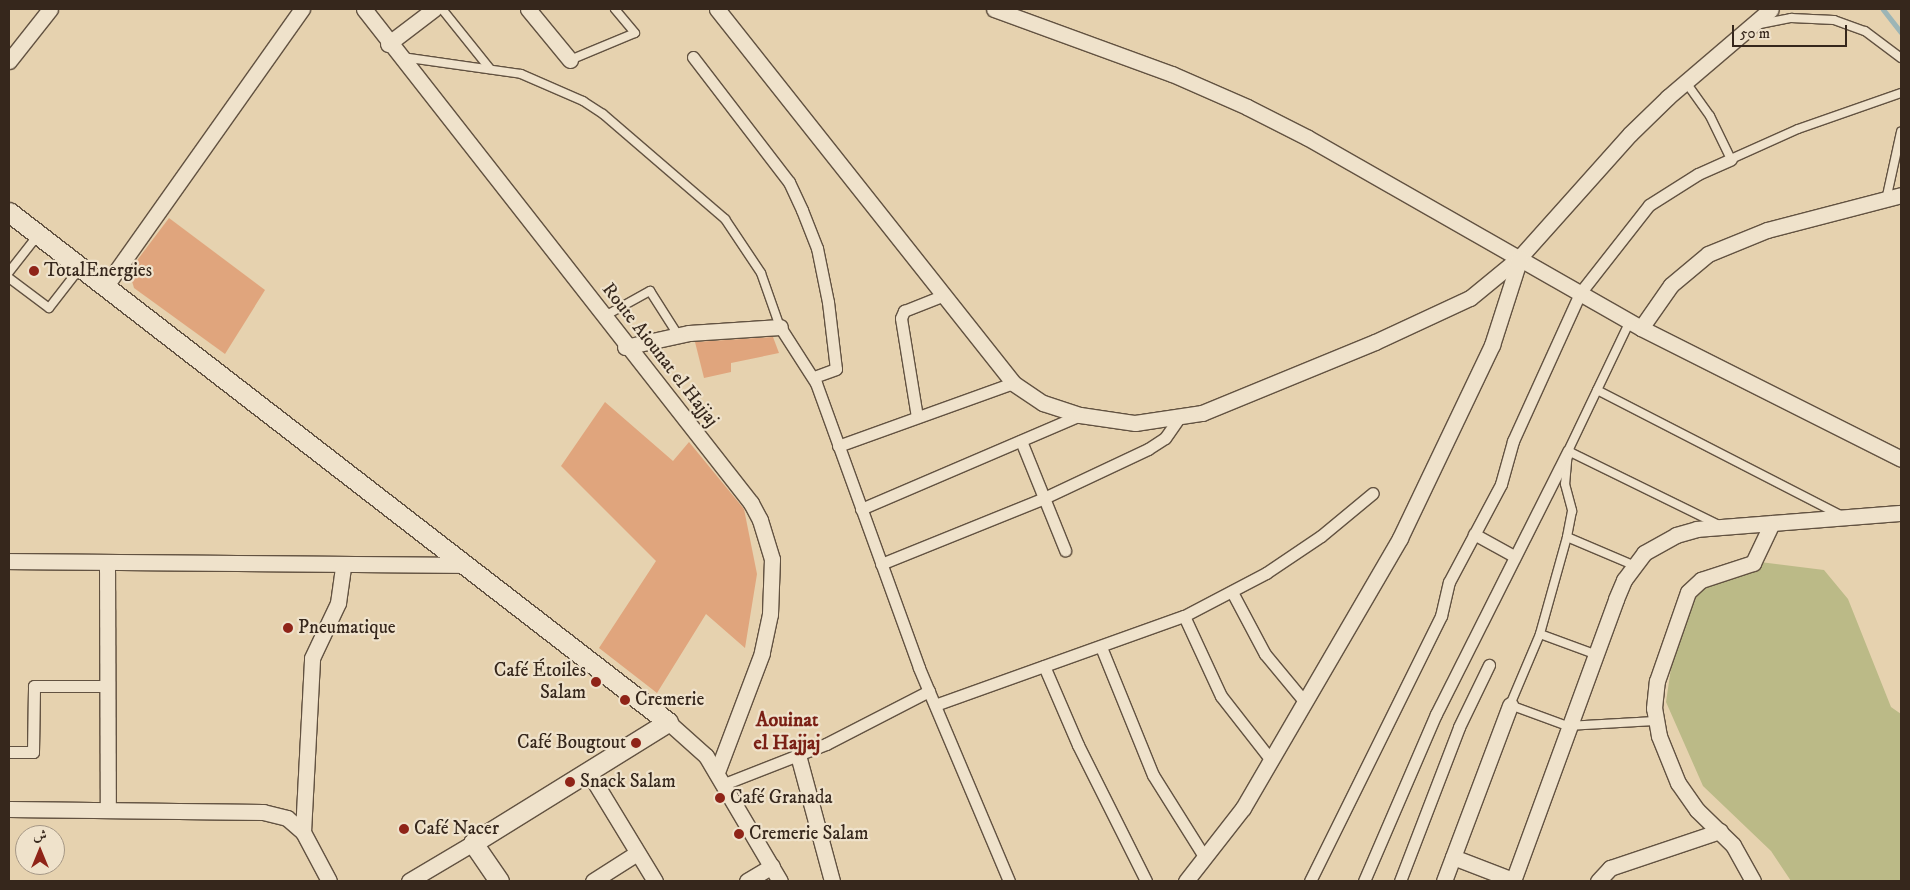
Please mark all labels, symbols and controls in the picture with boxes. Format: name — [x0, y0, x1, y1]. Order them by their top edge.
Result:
scale bar — [1735, 15, 1850, 47]
text: 50 m — [1740, 24, 1770, 43]
place label: TotalEnergies — [44, 260, 152, 282]
marker: TotalEnergies — [28, 265, 40, 277]
street label: Route Aiounat el Hajjaj — [597, 279, 723, 431]
place label: Pneumatique — [298, 617, 396, 639]
marker: Pneumatique — [282, 622, 294, 634]
place label: Café Étoiles Salam — [494, 660, 586, 704]
marker: Café Étoiles Salam — [590, 676, 602, 688]
place label: Cremerie — [635, 689, 704, 711]
marker: Cremerie — [619, 694, 631, 706]
district label: Aouinat el Hajjaj — [754, 709, 820, 756]
place label: Café Bougtout — [517, 732, 626, 754]
marker: Café Bougtout — [630, 737, 642, 749]
place label: Snack Salam — [580, 771, 676, 793]
marker: Snack Salam — [564, 776, 576, 788]
place label: Café Granada — [730, 787, 833, 809]
marker: Café Granada — [714, 792, 726, 804]
place label: Café Nacer — [414, 818, 499, 840]
marker: Café Nacer — [398, 823, 410, 835]
place label: Cremerie Salam — [749, 823, 869, 845]
north arrow — [15, 825, 65, 875]
text: ش — [33, 827, 47, 845]
marker: Cremerie Salam — [733, 828, 745, 840]

